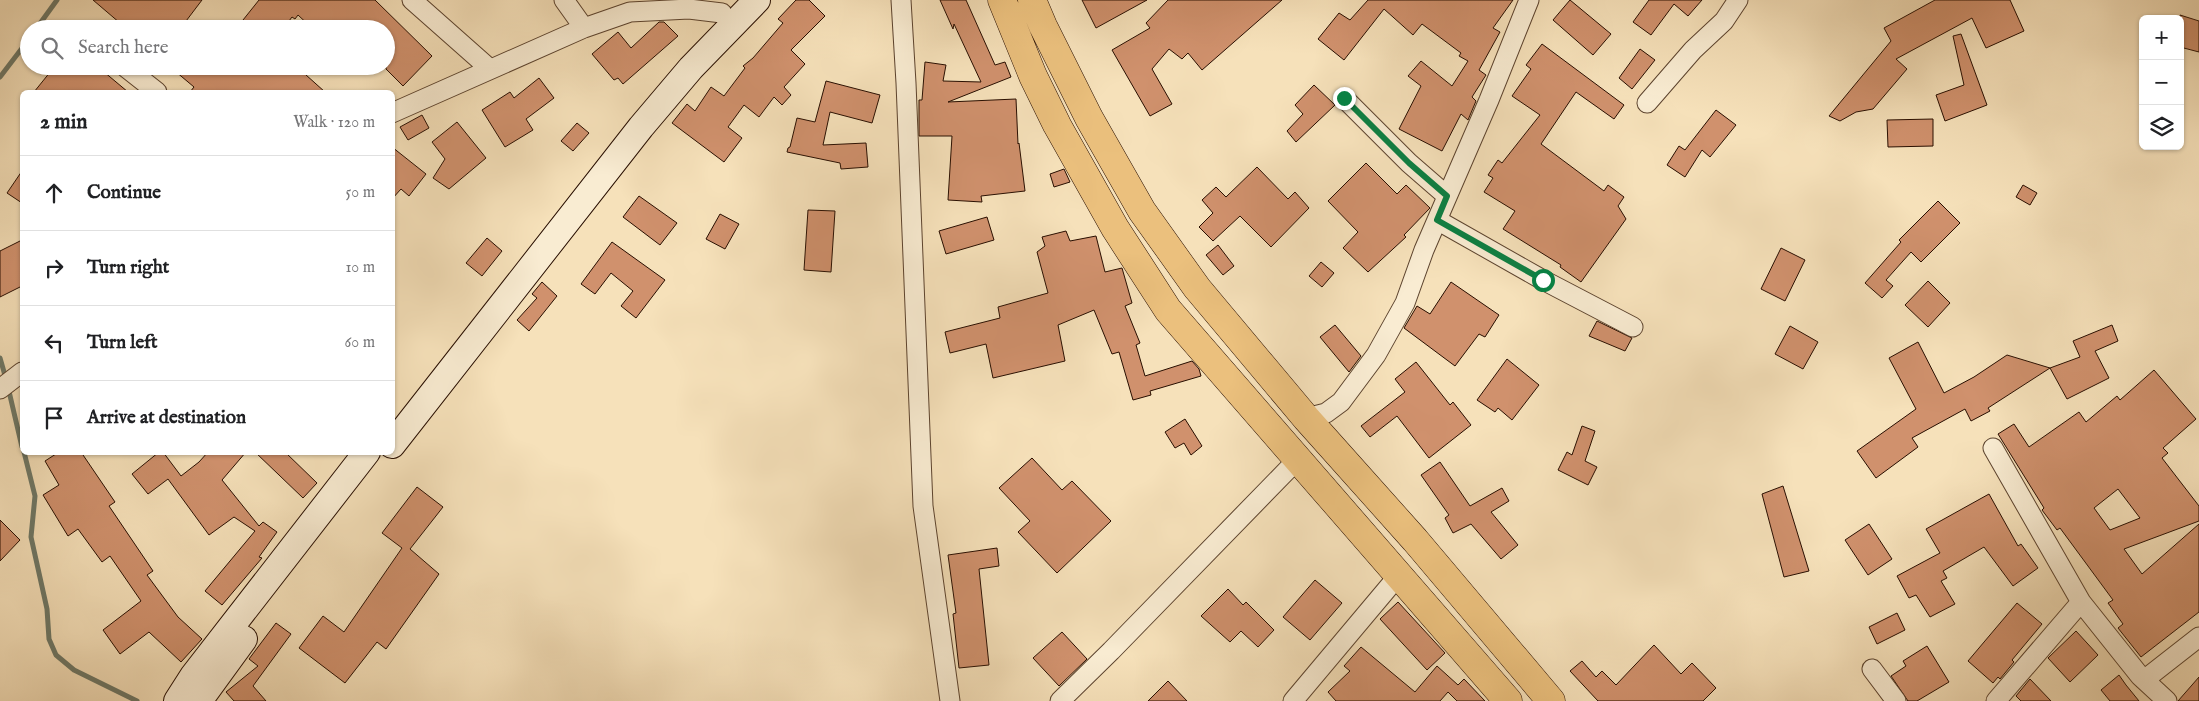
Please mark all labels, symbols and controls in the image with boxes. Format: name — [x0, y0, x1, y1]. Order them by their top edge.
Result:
map controls — [2139, 15, 2184, 150]
button: + — [2139, 15, 2184, 60]
search box — [20, 20, 395, 75]
icon: search — [38, 34, 66, 62]
text: Search here — [78, 36, 169, 60]
button: − — [2139, 60, 2184, 105]
route end — [1333, 87, 1356, 110]
button: layers — [2139, 105, 2184, 150]
text: 2 min — [40, 109, 87, 136]
text: Walk · 120 m — [293, 113, 375, 133]
icon: ahead — [40, 179, 68, 207]
text: Continue — [87, 181, 161, 205]
text: 50 m — [346, 183, 375, 203]
icon: right — [40, 254, 68, 282]
text: Turn right — [87, 256, 169, 280]
text: 10 m — [345, 258, 375, 278]
route start — [1532, 269, 1555, 292]
icon: left — [40, 329, 68, 357]
text: Turn left — [87, 331, 158, 355]
text: 60 m — [345, 333, 375, 353]
icon: arrive — [40, 404, 68, 432]
text: Arrive at destination — [87, 406, 246, 430]

